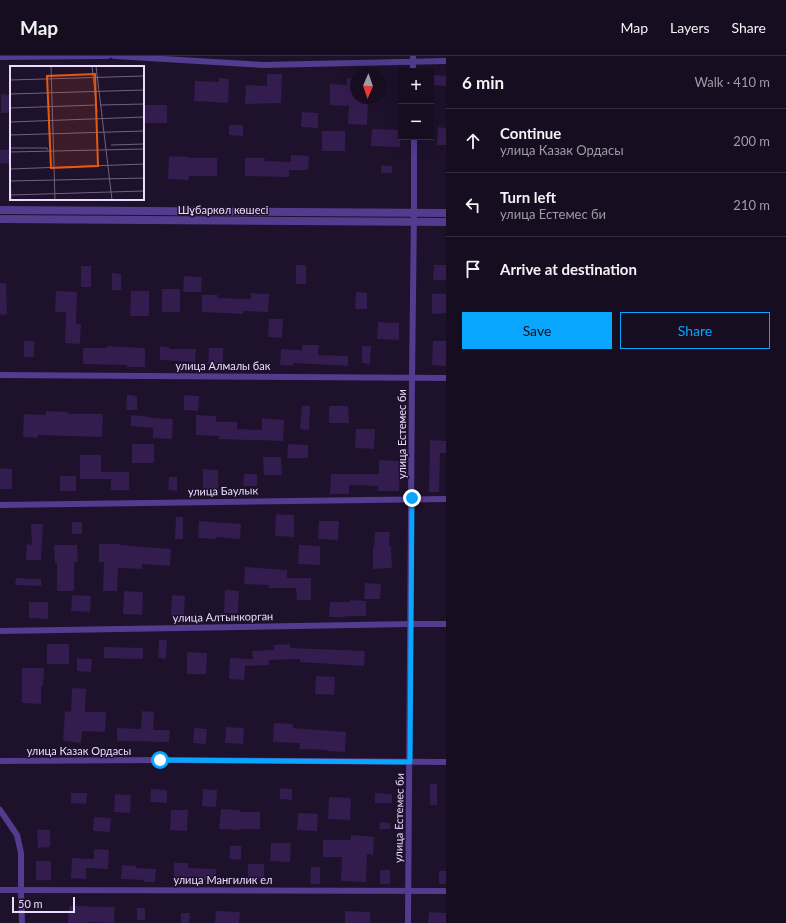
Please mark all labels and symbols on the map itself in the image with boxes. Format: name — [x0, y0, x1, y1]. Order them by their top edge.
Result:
inset map — [10, 66, 144, 200]
north arrow — [350, 68, 386, 104]
street label: Шұбаркөл көшесі — [178, 203, 269, 216]
street label: улица Алмалы бак — [176, 359, 271, 372]
street label: улица Естемес би — [395, 389, 408, 479]
street label: улица Баулык — [188, 483, 259, 498]
route end — [403, 489, 421, 507]
street label: улица Алтынкорган — [173, 609, 273, 624]
street label: улица Казак Ордасы — [27, 744, 131, 757]
route start — [151, 751, 169, 769]
street label: улица Естемес би — [391, 773, 406, 863]
street label: улица Мангилик ел — [174, 873, 272, 886]
scale bar — [12, 895, 75, 914]

